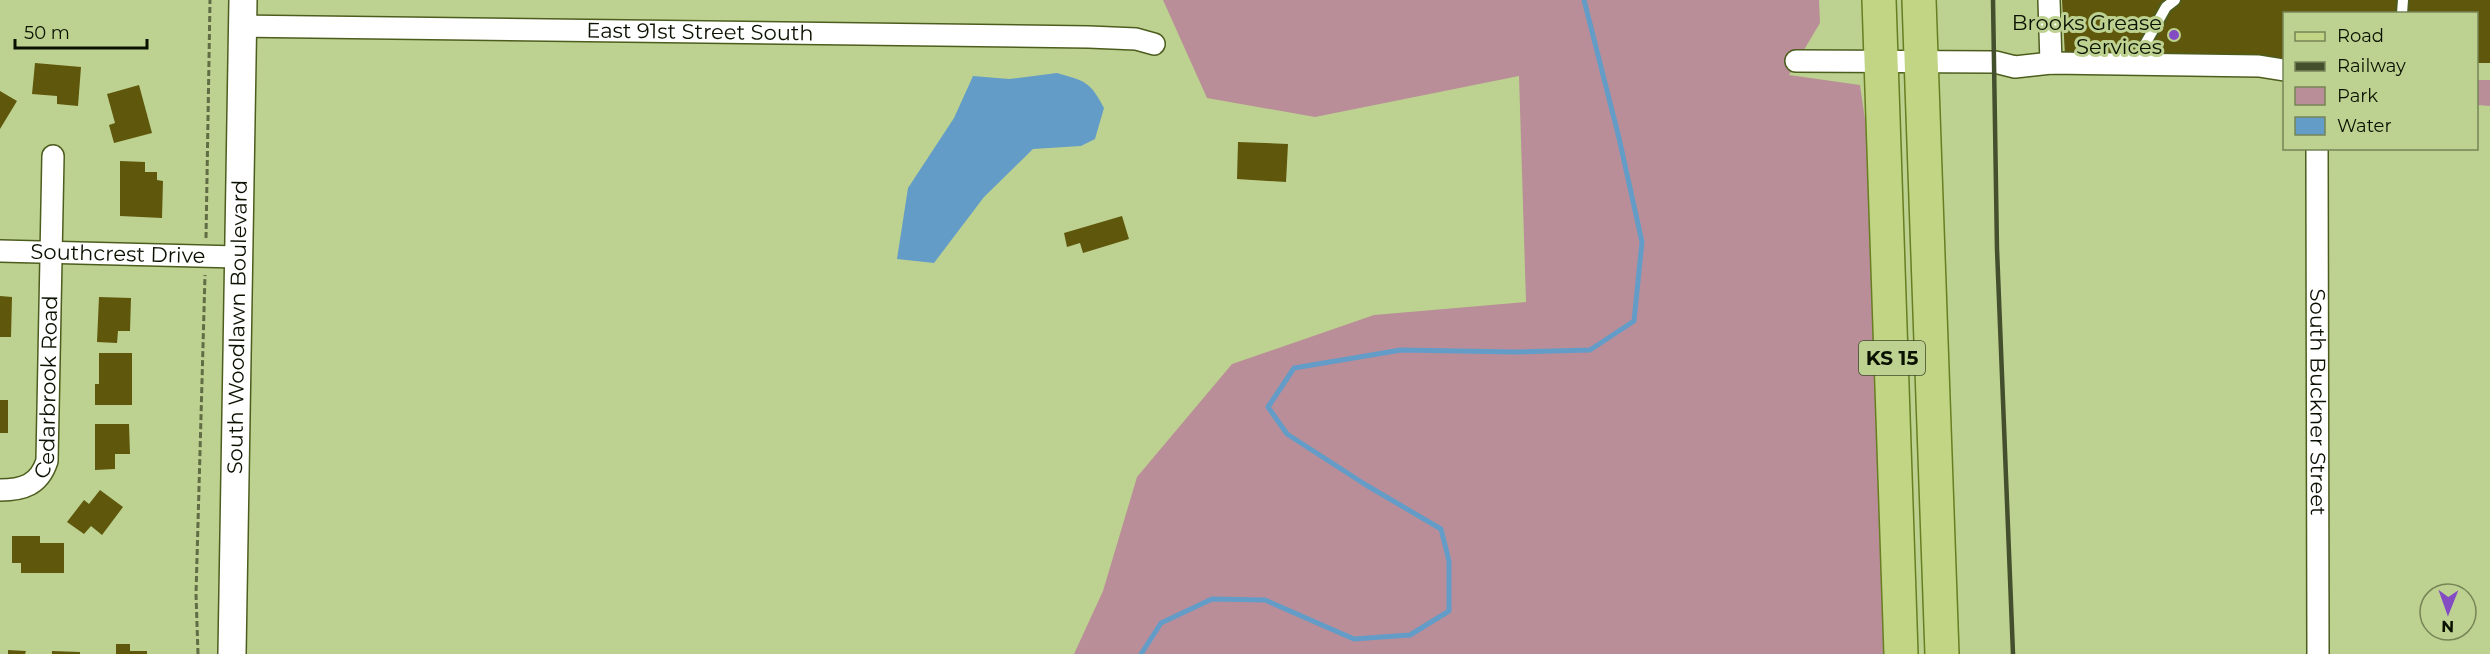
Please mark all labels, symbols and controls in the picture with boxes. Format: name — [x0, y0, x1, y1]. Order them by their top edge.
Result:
place label: Brooks Grease Services — [2012, 10, 2162, 59]
scale bar — [15, 12, 147, 50]
legend — [2283, 12, 2478, 150]
street label: East 91st Street South — [586, 17, 814, 45]
text: 50 m — [24, 22, 70, 44]
text: Road — [2337, 25, 2384, 47]
marker: Brooks Grease Services — [2167, 28, 2181, 42]
text: Railway — [2337, 55, 2406, 77]
text: Park — [2337, 85, 2378, 107]
text: Water — [2337, 115, 2392, 137]
street label: South Woodlawn Boulevard — [222, 180, 252, 474]
street label: Southcrest Drive — [30, 239, 206, 268]
street label: South Buckner Street — [2305, 289, 2331, 515]
street label: Cedarbrook Road — [28, 295, 62, 483]
road number: KS 15 — [1859, 341, 1925, 375]
north arrow — [2418, 582, 2478, 642]
text: N — [2441, 617, 2454, 636]

